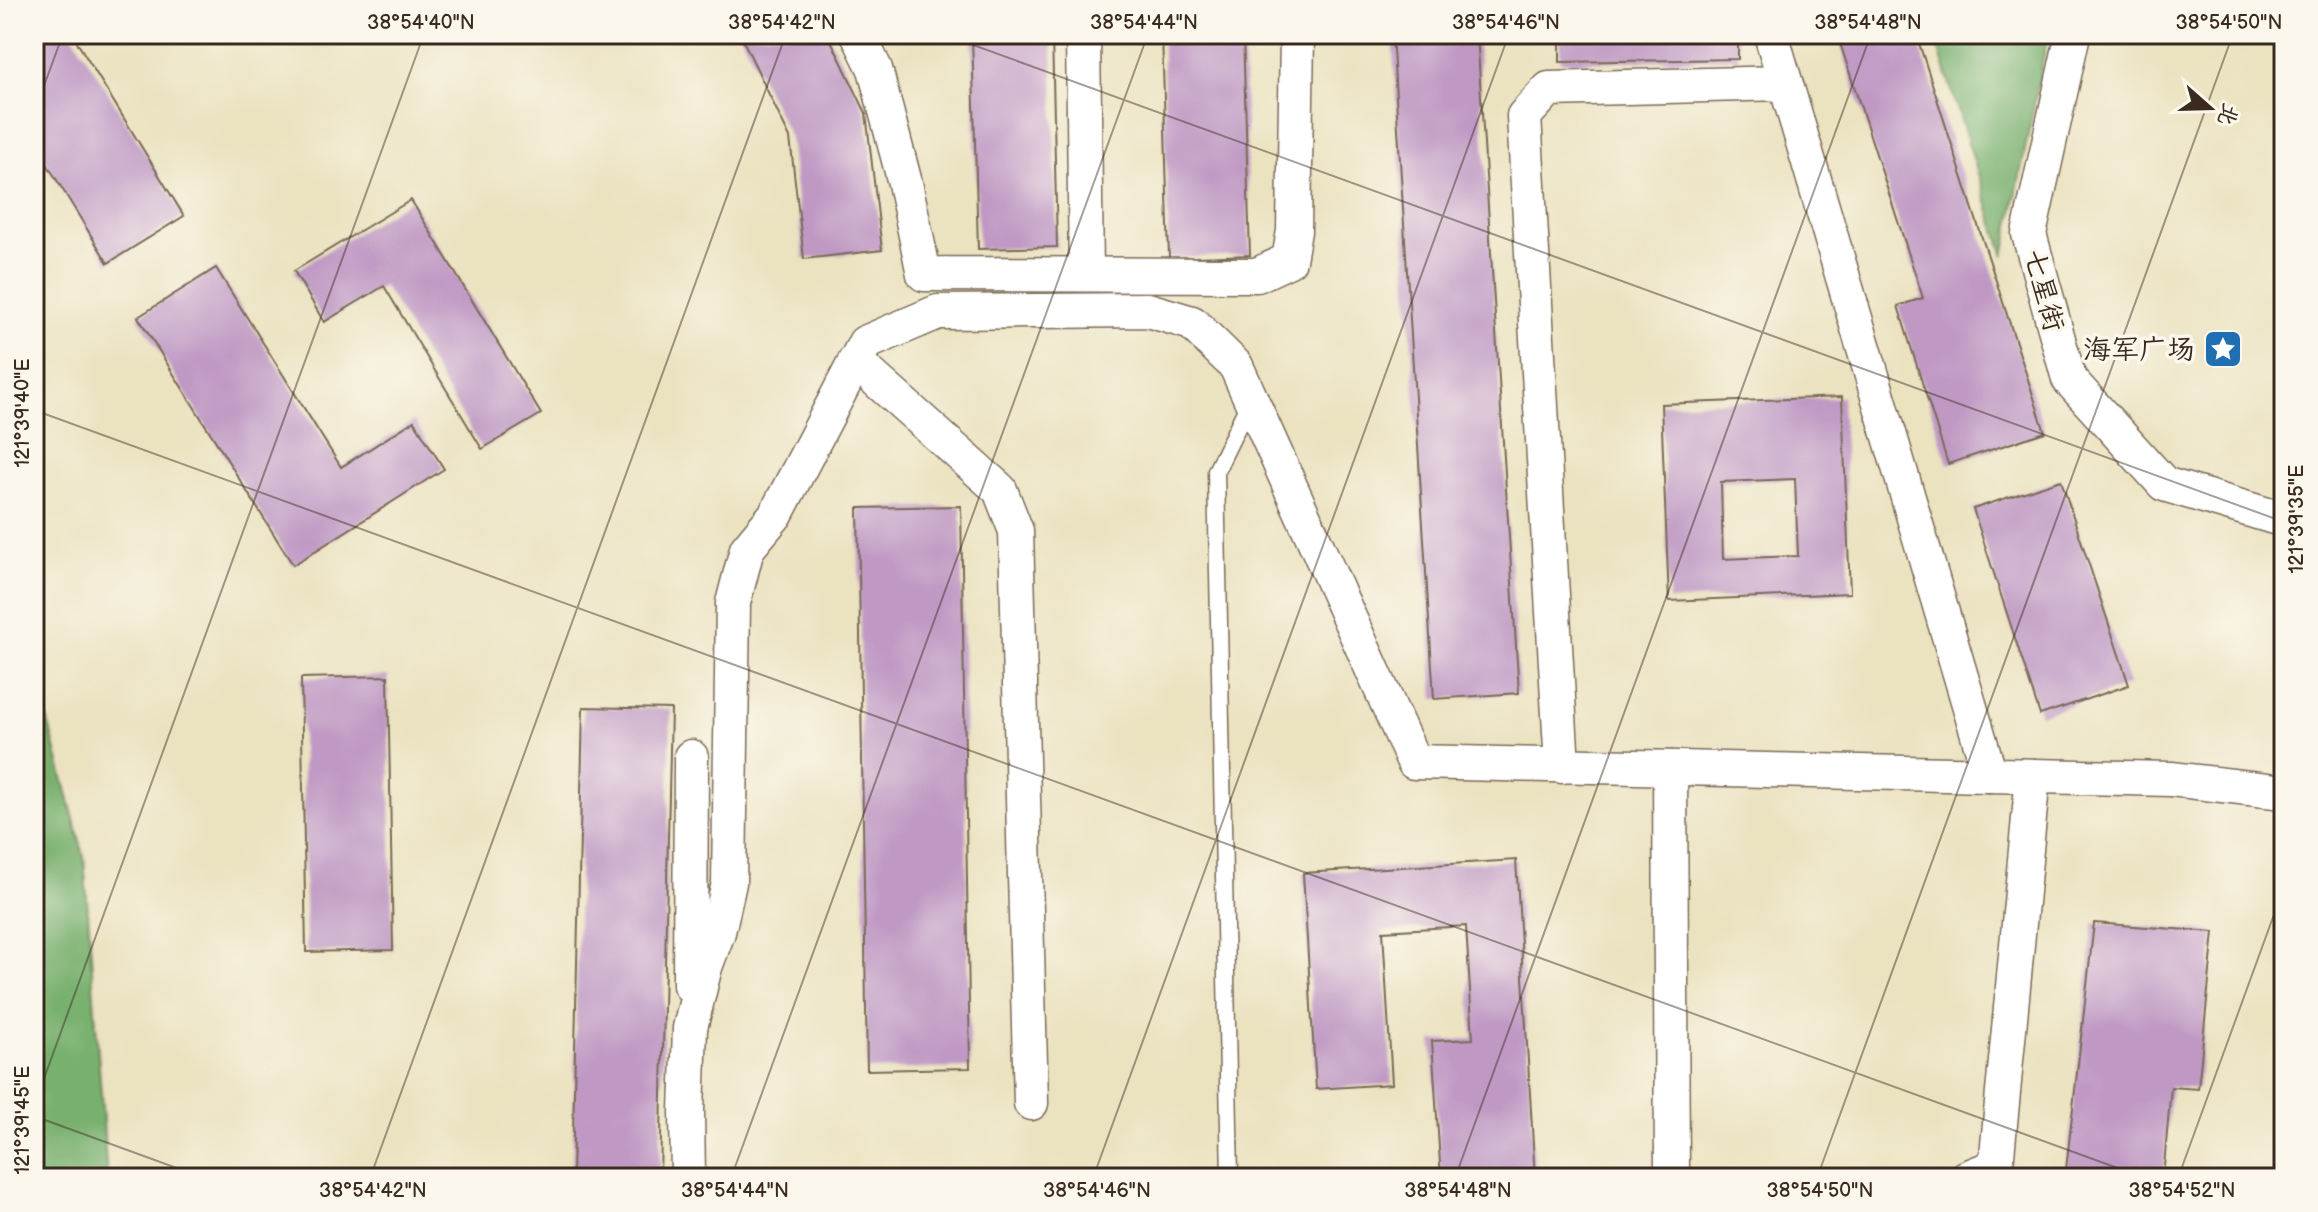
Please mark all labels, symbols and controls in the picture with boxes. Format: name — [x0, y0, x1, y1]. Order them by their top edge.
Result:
text: 38°54'40"N — [367, 11, 475, 35]
text: 38°54'42"N — [728, 11, 836, 35]
text: 38°54'44"N — [1090, 11, 1198, 35]
text: 38°54'46"N — [1452, 11, 1560, 35]
text: 38°54'48"N — [1814, 11, 1922, 35]
text: 38°54'50"N — [2175, 11, 2283, 35]
north arrow — [2170, 68, 2250, 148]
text: 北 — [2211, 99, 2244, 129]
street label: 七星街 — [2017, 246, 2070, 335]
place icon: 海军广场 — [2202, 328, 2244, 370]
place label: 海军广场 — [2083, 334, 2195, 367]
text: 121°39'40"E — [11, 358, 35, 468]
text: 121°39'35"E — [2285, 465, 2309, 573]
text: 121°39'45"E — [11, 1066, 35, 1174]
text: 38°54'42"N — [319, 1179, 427, 1203]
text: 38°54'44"N — [681, 1179, 789, 1203]
text: 38°54'46"N — [1043, 1179, 1151, 1203]
text: 38°54'48"N — [1404, 1179, 1512, 1203]
text: 38°54'50"N — [1766, 1179, 1874, 1203]
text: 38°54'52"N — [2128, 1179, 2236, 1203]

